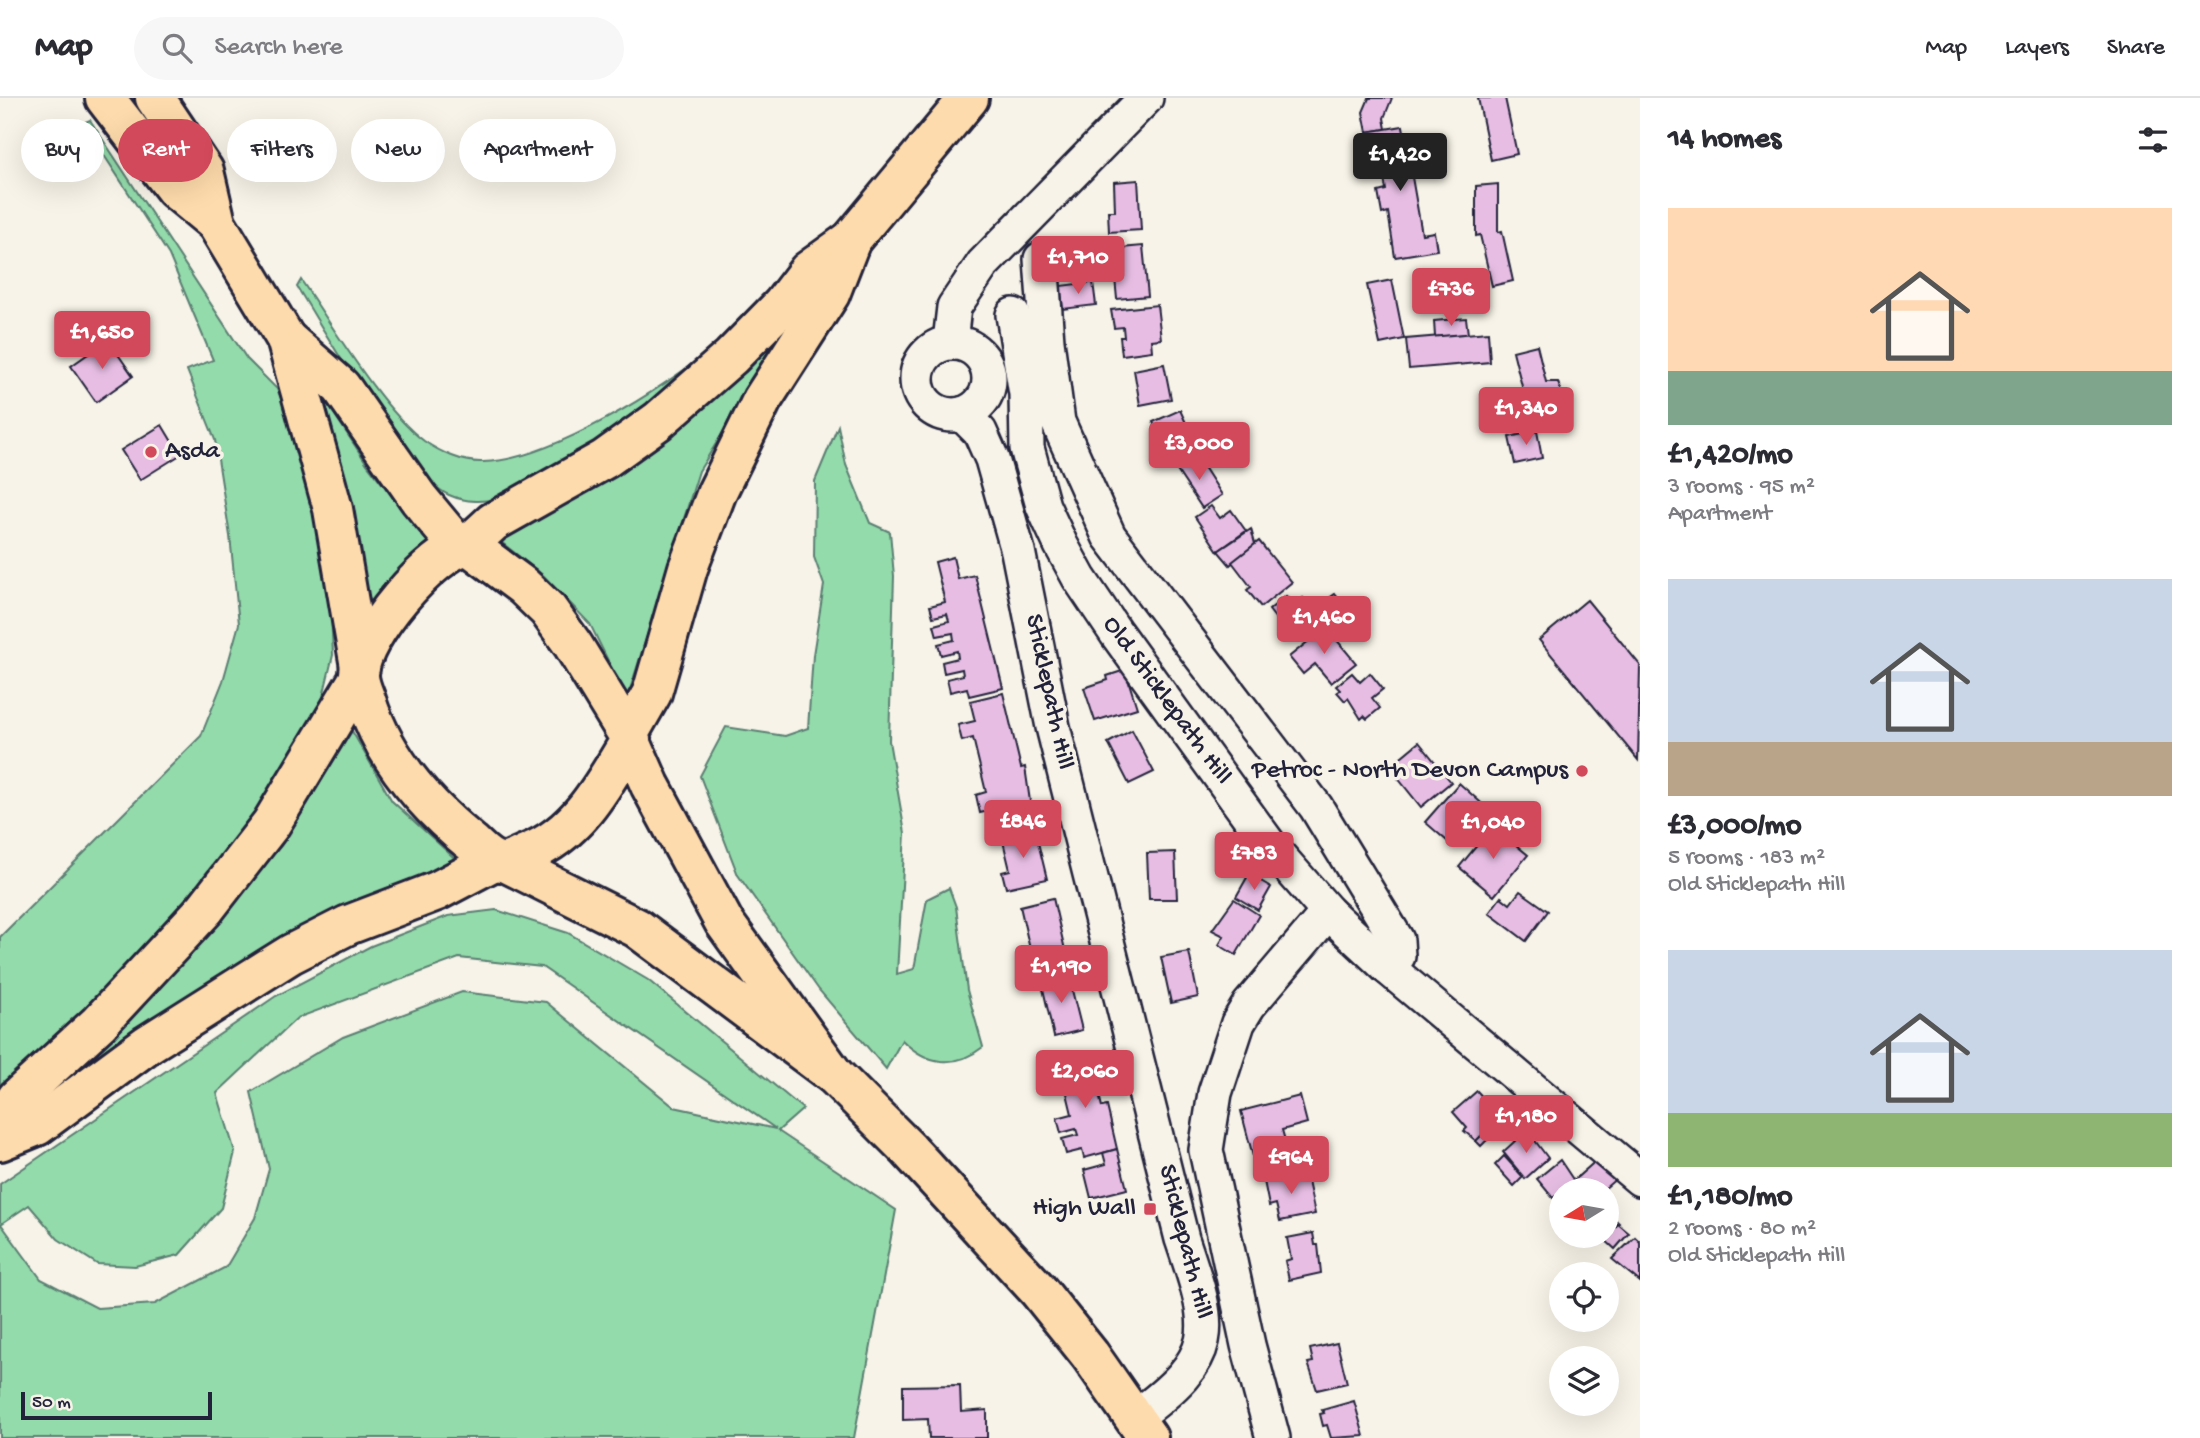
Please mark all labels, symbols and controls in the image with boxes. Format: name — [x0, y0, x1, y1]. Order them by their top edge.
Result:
search box — [134, 17, 624, 80]
text: Map — [35, 29, 92, 67]
icon: search — [158, 29, 196, 67]
text: Search here — [214, 33, 343, 64]
text: Map — [1925, 34, 1967, 63]
text: Layers — [2005, 34, 2069, 63]
text: Share — [2107, 34, 2165, 63]
chip: Buy — [21, 119, 104, 182]
chip: Rent — [118, 119, 213, 182]
chip: Filters — [227, 119, 337, 182]
chip: New — [351, 119, 445, 182]
chip: Apartment — [459, 119, 616, 182]
icon: filters — [2134, 121, 2172, 159]
text: 14 homes — [1668, 123, 1781, 158]
pin: £1,420 — [1343, 134, 1457, 193]
text: £1,420 — [1369, 142, 1431, 169]
pin: £1,710 — [1021, 236, 1135, 296]
text: £1,710 — [1047, 245, 1109, 272]
icon: home — [1857, 253, 1983, 379]
pin: £736 — [1410, 268, 1492, 328]
text: £736 — [1428, 277, 1474, 304]
pin: £1,650 — [45, 312, 159, 371]
text: £1,650 — [70, 320, 134, 347]
pin: £1,340 — [1469, 388, 1583, 447]
text: £1,340 — [1495, 396, 1557, 423]
pin: £3,000 — [1142, 422, 1256, 482]
text: £3,000 — [1165, 431, 1233, 458]
place label: Asda — [165, 437, 221, 468]
text: £1,420/mo — [1668, 439, 1793, 474]
marker: Asda — [143, 444, 159, 460]
text: 3 rooms · 95 m² — [1668, 474, 1815, 501]
text: Apartment — [1668, 501, 1772, 528]
pin: £1,460 — [1267, 596, 1381, 656]
text: £1,460 — [1293, 605, 1355, 632]
street label: Old Sticklepath Hill — [1095, 611, 1237, 791]
street label: Sticklepath Hill — [1016, 612, 1080, 772]
icon: home — [1857, 624, 1983, 750]
place label: Petroc - North Devon Campus — [1251, 756, 1569, 787]
marker: Petroc - North Devon Campus — [1574, 763, 1590, 779]
pin: £846 — [982, 800, 1064, 860]
pin: £1,040 — [1436, 802, 1550, 861]
text: £846 — [1000, 809, 1046, 836]
text: £1,040 — [1461, 810, 1525, 837]
text: £3,000/mo — [1668, 810, 1802, 845]
pin: £783 — [1213, 832, 1295, 892]
text: £783 — [1231, 841, 1277, 868]
text: 5 rooms · 183 m² — [1668, 845, 1825, 872]
text: Old Sticklepath Hill — [1668, 872, 1845, 899]
pin: £1,190 — [1004, 946, 1118, 1005]
text: £1,190 — [1031, 954, 1091, 981]
icon: home — [1857, 995, 1983, 1121]
pin: £2,060 — [1028, 1051, 1142, 1110]
text: £2,060 — [1052, 1059, 1118, 1086]
pin: £1,180 — [1469, 1096, 1583, 1155]
text: £1,180 — [1495, 1104, 1557, 1131]
pin: £964 — [1250, 1136, 1332, 1196]
text: £964 — [1269, 1145, 1313, 1172]
street label: Sticklepath Hill — [1150, 1162, 1218, 1322]
north arrow — [1549, 1178, 1619, 1248]
map controls — [1549, 1178, 1619, 1416]
text: £1,180/mo — [1668, 1181, 1793, 1216]
place label: High Wall — [1033, 1194, 1136, 1225]
marker: High Wall — [1142, 1201, 1158, 1217]
text: 2 rooms · 80 m² — [1668, 1216, 1816, 1243]
text: Old Sticklepath Hill — [1668, 1243, 1845, 1270]
button: locate — [1549, 1262, 1619, 1332]
button: layers — [1549, 1346, 1619, 1416]
scale bar — [21, 1389, 212, 1421]
text: 50 m — [32, 1392, 71, 1415]

